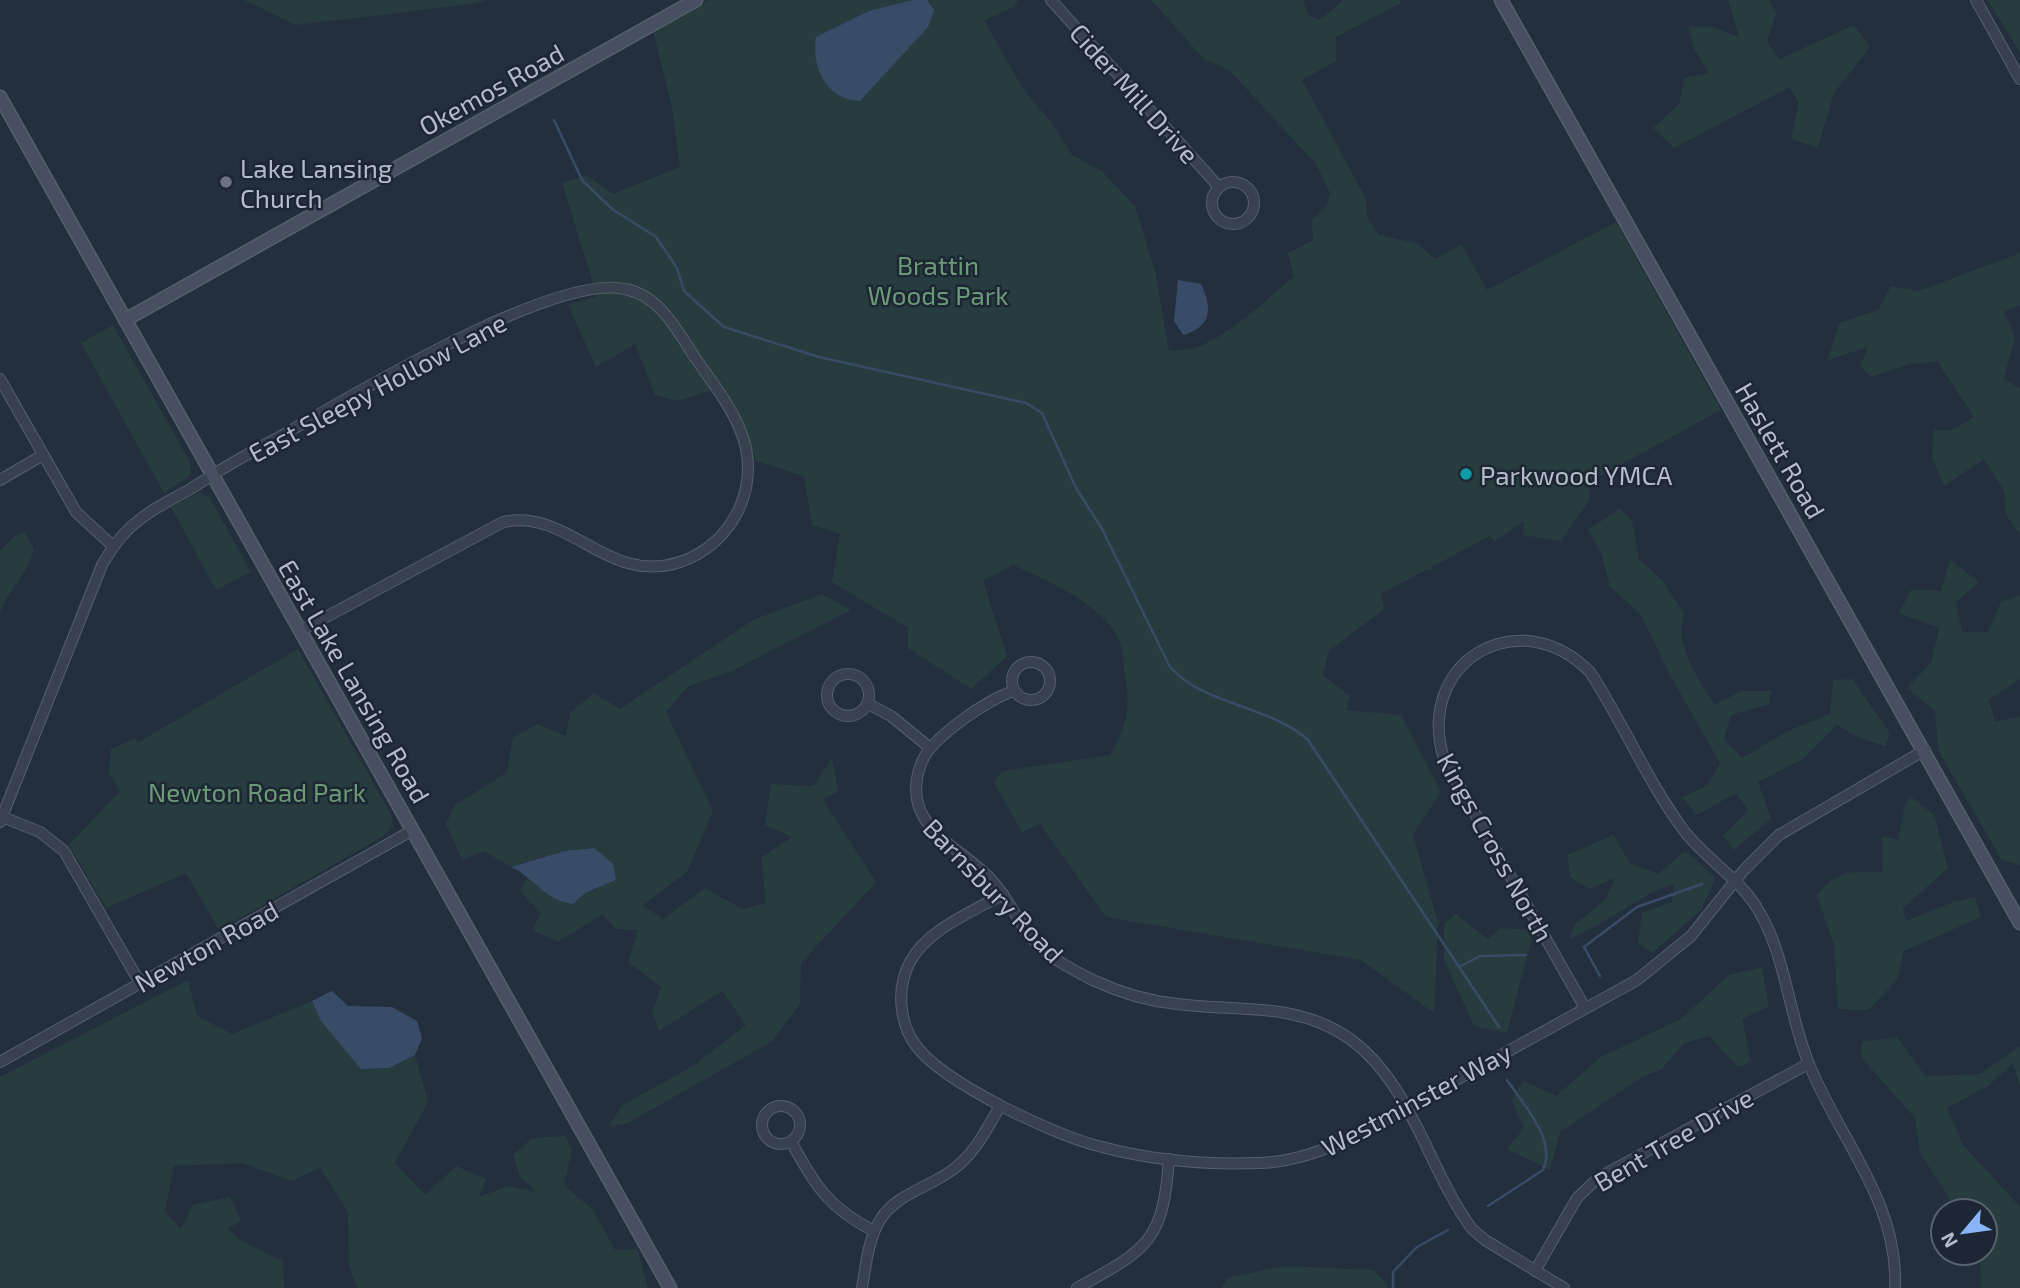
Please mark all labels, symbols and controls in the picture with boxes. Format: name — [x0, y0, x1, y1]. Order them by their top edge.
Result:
street label: Cider Mill Drive — [1064, 17, 1206, 169]
street label: Okemos Road — [413, 37, 569, 141]
place label: Lake Lansing Church — [240, 152, 392, 213]
marker: Lake Lansing Church — [218, 174, 234, 190]
park label: Brattin Woods Park — [868, 249, 1008, 310]
street label: East Sleepy Hollow Lane — [243, 306, 511, 468]
street label: Haslett Road — [1730, 376, 1832, 524]
place label: Parkwood YMCA — [1480, 459, 1673, 490]
marker: Parkwood YMCA — [1458, 466, 1474, 482]
street label: East Lake Lansing Road — [273, 554, 437, 808]
street label: Kings Cross North — [1431, 747, 1561, 947]
park label: Newton Road Park — [148, 776, 366, 807]
street label: Barnsbury Road — [918, 812, 1070, 968]
street label: Newton Road — [129, 894, 283, 998]
street label: Westminster Way — [1316, 1036, 1516, 1162]
street label: Bent Tree Drive — [1588, 1081, 1758, 1197]
north arrow — [1929, 1197, 1999, 1267]
text: N — [1935, 1229, 1962, 1252]

